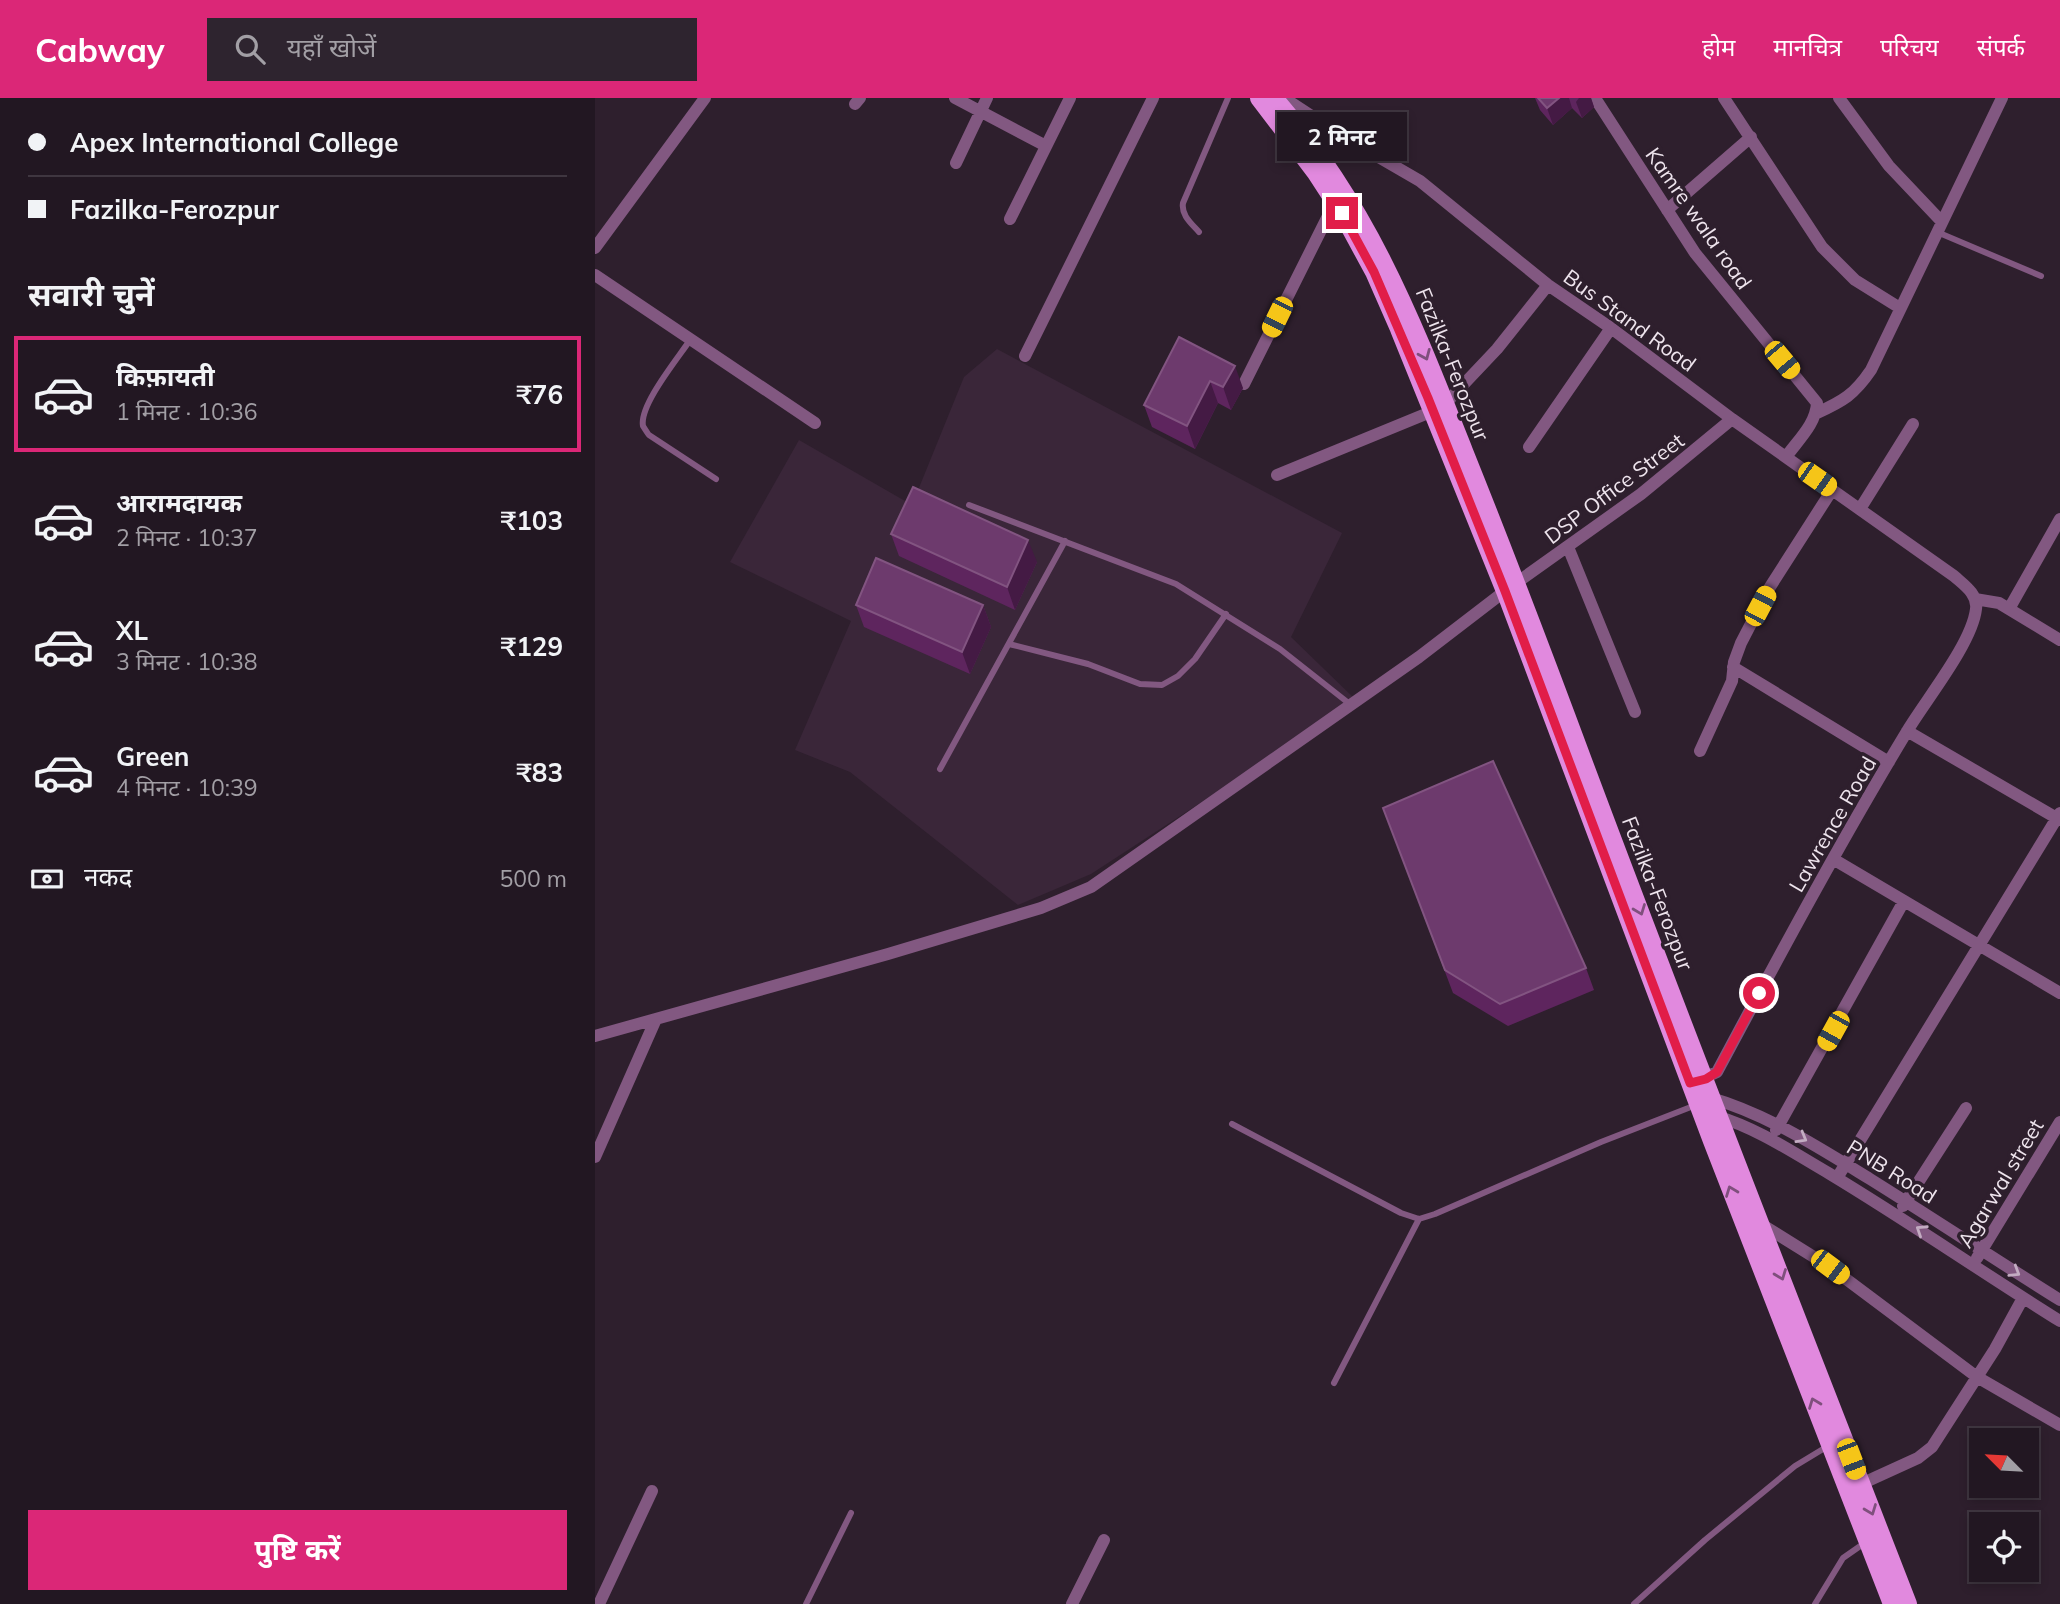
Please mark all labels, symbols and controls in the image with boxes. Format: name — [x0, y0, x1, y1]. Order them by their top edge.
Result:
search box — [207, 18, 697, 81]
text: Cabway — [35, 29, 165, 70]
icon: search — [231, 30, 269, 68]
text: यहाँ खोजें — [287, 31, 376, 64]
text: होम — [1702, 32, 1735, 62]
text: मानचित्र — [1773, 32, 1842, 62]
text: परिचय — [1880, 32, 1939, 62]
text: संपर्क — [1977, 32, 2025, 62]
callout: 2 मिनट — [1277, 111, 1407, 160]
text: 2 मिनट — [1308, 122, 1376, 151]
text: Apex International College — [70, 126, 399, 159]
street label: Kamre wala road — [1640, 142, 1758, 294]
text: Fazilka-Ferozpur — [70, 193, 279, 226]
route end — [1326, 197, 1358, 229]
street label: Bus Stand Road — [1559, 263, 1701, 377]
text: सवारी चुनें — [28, 274, 155, 314]
street label: Fazilka-Ferozpur — [1410, 284, 1496, 445]
car — [1259, 294, 1296, 340]
car — [1761, 337, 1804, 383]
one-way arrow — [1417, 347, 1431, 360]
text: किफ़ायती — [116, 360, 215, 393]
icon: car — [32, 363, 95, 426]
text: ₹76 — [516, 378, 563, 411]
text: 1 मिनट · 10:36 — [116, 397, 258, 426]
street label: DSP Office Street — [1539, 427, 1689, 549]
car — [1794, 458, 1841, 500]
text: आरामदायक — [116, 486, 242, 519]
icon: car — [32, 489, 95, 552]
text: ₹103 — [501, 504, 563, 537]
text: 2 मिनट · 10:37 — [116, 523, 258, 552]
car — [1741, 583, 1780, 629]
text: XL — [116, 614, 148, 647]
icon: car — [32, 615, 95, 678]
text: ₹129 — [501, 630, 563, 663]
text: 3 मिनट · 10:38 — [116, 647, 258, 676]
text: Green — [116, 740, 189, 773]
icon: car — [32, 741, 95, 804]
street label: Lawrence Road — [1783, 752, 1881, 896]
text: ₹83 — [516, 756, 563, 789]
text: 4 मिनट · 10:39 — [116, 773, 258, 802]
street label: Fazilka-Ferozpur — [1617, 812, 1699, 974]
icon: cash — [28, 860, 66, 898]
text: नकद — [84, 860, 132, 893]
text: 500 m — [499, 864, 567, 893]
one-way arrow — [1631, 903, 1645, 915]
route start — [1743, 977, 1775, 1009]
car — [1814, 1008, 1853, 1054]
street label: Agarwal street — [1951, 1114, 2049, 1252]
one-way arrow — [1794, 1130, 1807, 1143]
street label: PNB Road — [1842, 1133, 1942, 1209]
one-way arrow — [1726, 1186, 1740, 1198]
one-way arrow — [1916, 1226, 1929, 1239]
car — [1807, 1246, 1854, 1288]
one-way arrow — [2007, 1264, 2020, 1277]
one-way arrow — [1772, 1269, 1786, 1281]
one-way arrow — [1808, 1398, 1822, 1410]
north arrow — [1969, 1428, 2039, 1498]
map controls — [1969, 1428, 2039, 1582]
car — [1834, 1436, 1869, 1482]
one-way arrow — [1863, 1504, 1877, 1516]
button: पुष्टि करें — [28, 1510, 567, 1590]
button: locate — [1969, 1512, 2039, 1582]

